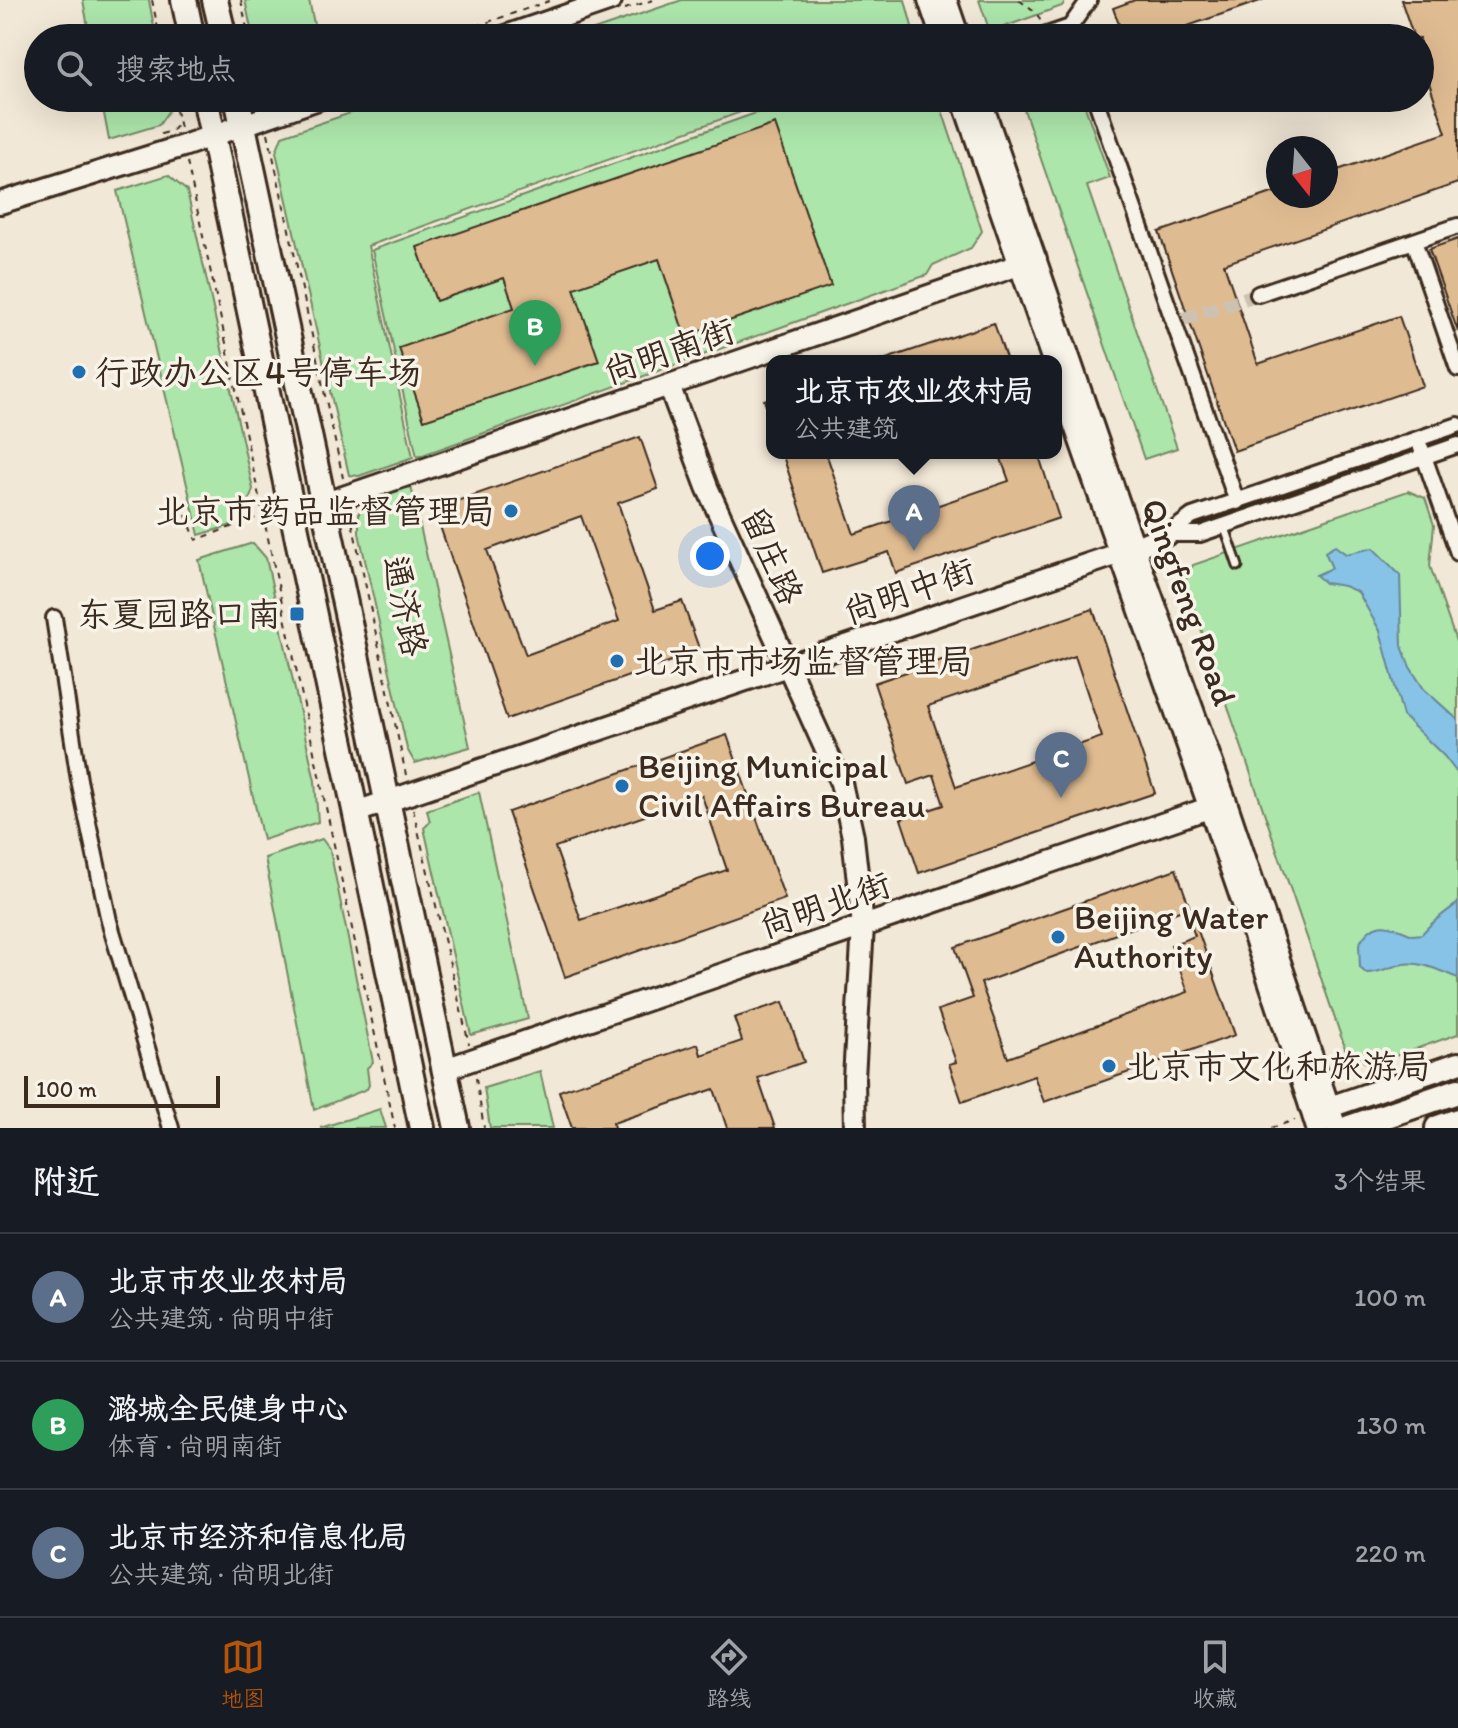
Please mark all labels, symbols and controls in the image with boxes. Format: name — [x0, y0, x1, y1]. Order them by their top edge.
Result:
search box — [24, 24, 1434, 112]
icon: search — [52, 46, 96, 90]
text: 搜索地点 — [116, 50, 236, 87]
north arrow — [1266, 136, 1338, 208]
pin: B — [509, 300, 561, 366]
street label: 尚明南街 — [598, 309, 740, 393]
place label: 行政办公区4号停车场 — [95, 352, 421, 393]
popup — [766, 355, 1062, 459]
marker: 行政办公区4号停车场 — [70, 363, 88, 381]
text: 北京市农业农村局 — [794, 372, 1034, 409]
text: 公共建筑 — [794, 412, 898, 444]
pin: A — [888, 485, 940, 551]
place label: 北京市药品监督管理局 — [155, 491, 495, 532]
street label: Qingfeng Road — [1133, 493, 1246, 711]
street label: 留庄路 — [733, 501, 811, 611]
marker: 北京市药品监督管理局 — [502, 502, 520, 520]
your location — [690, 536, 730, 576]
street label: 尚明中街 — [838, 549, 980, 633]
street label: 通济路 — [374, 552, 436, 660]
place label: 东夏园路口南 — [77, 594, 281, 635]
marker: 东夏园路口南 — [288, 605, 306, 623]
place label: 北京市市场监督管理局 — [633, 641, 973, 682]
marker: 北京市市场监督管理局 — [608, 652, 626, 670]
pin: C — [1035, 732, 1087, 798]
place label: Beijing Municipal Civil Affairs Bureau — [638, 746, 925, 826]
marker: Beijing Municipal Civil Affairs Bureau — [613, 777, 631, 795]
street label: 尚明北街 — [754, 863, 896, 947]
place label: Beijing Water Authority — [1074, 897, 1268, 977]
marker: Beijing Water Authority — [1049, 928, 1067, 946]
place label: 北京市文化和旅游局 — [1125, 1046, 1431, 1087]
marker: 北京市文化和旅游局 — [1100, 1057, 1118, 1075]
scale bar — [24, 1072, 220, 1108]
text: 100 m — [36, 1076, 97, 1103]
text: 附近 — [32, 1161, 100, 1202]
text: 3个结果 — [1334, 1165, 1426, 1197]
text: 北京市农业农村局 — [108, 1262, 348, 1299]
text: A — [50, 1281, 66, 1313]
text: 100 m — [1354, 1281, 1426, 1313]
text: 公共建筑 · 尚明中街 — [108, 1302, 334, 1334]
text: 潞城全民健身中心 — [108, 1390, 348, 1427]
text: B — [50, 1409, 66, 1441]
text: 130 m — [1356, 1409, 1426, 1441]
text: 体育 · 尚明南街 — [108, 1430, 282, 1462]
text: 北京市经济和信息化局 — [108, 1518, 408, 1555]
text: C — [50, 1537, 66, 1569]
text: 220 m — [1355, 1537, 1426, 1569]
text: 公共建筑 · 尚明北街 — [108, 1558, 334, 1590]
tab: 地图 — [221, 1635, 265, 1712]
tab: 路线 — [707, 1635, 751, 1712]
tab: 收藏 — [1193, 1635, 1237, 1712]

